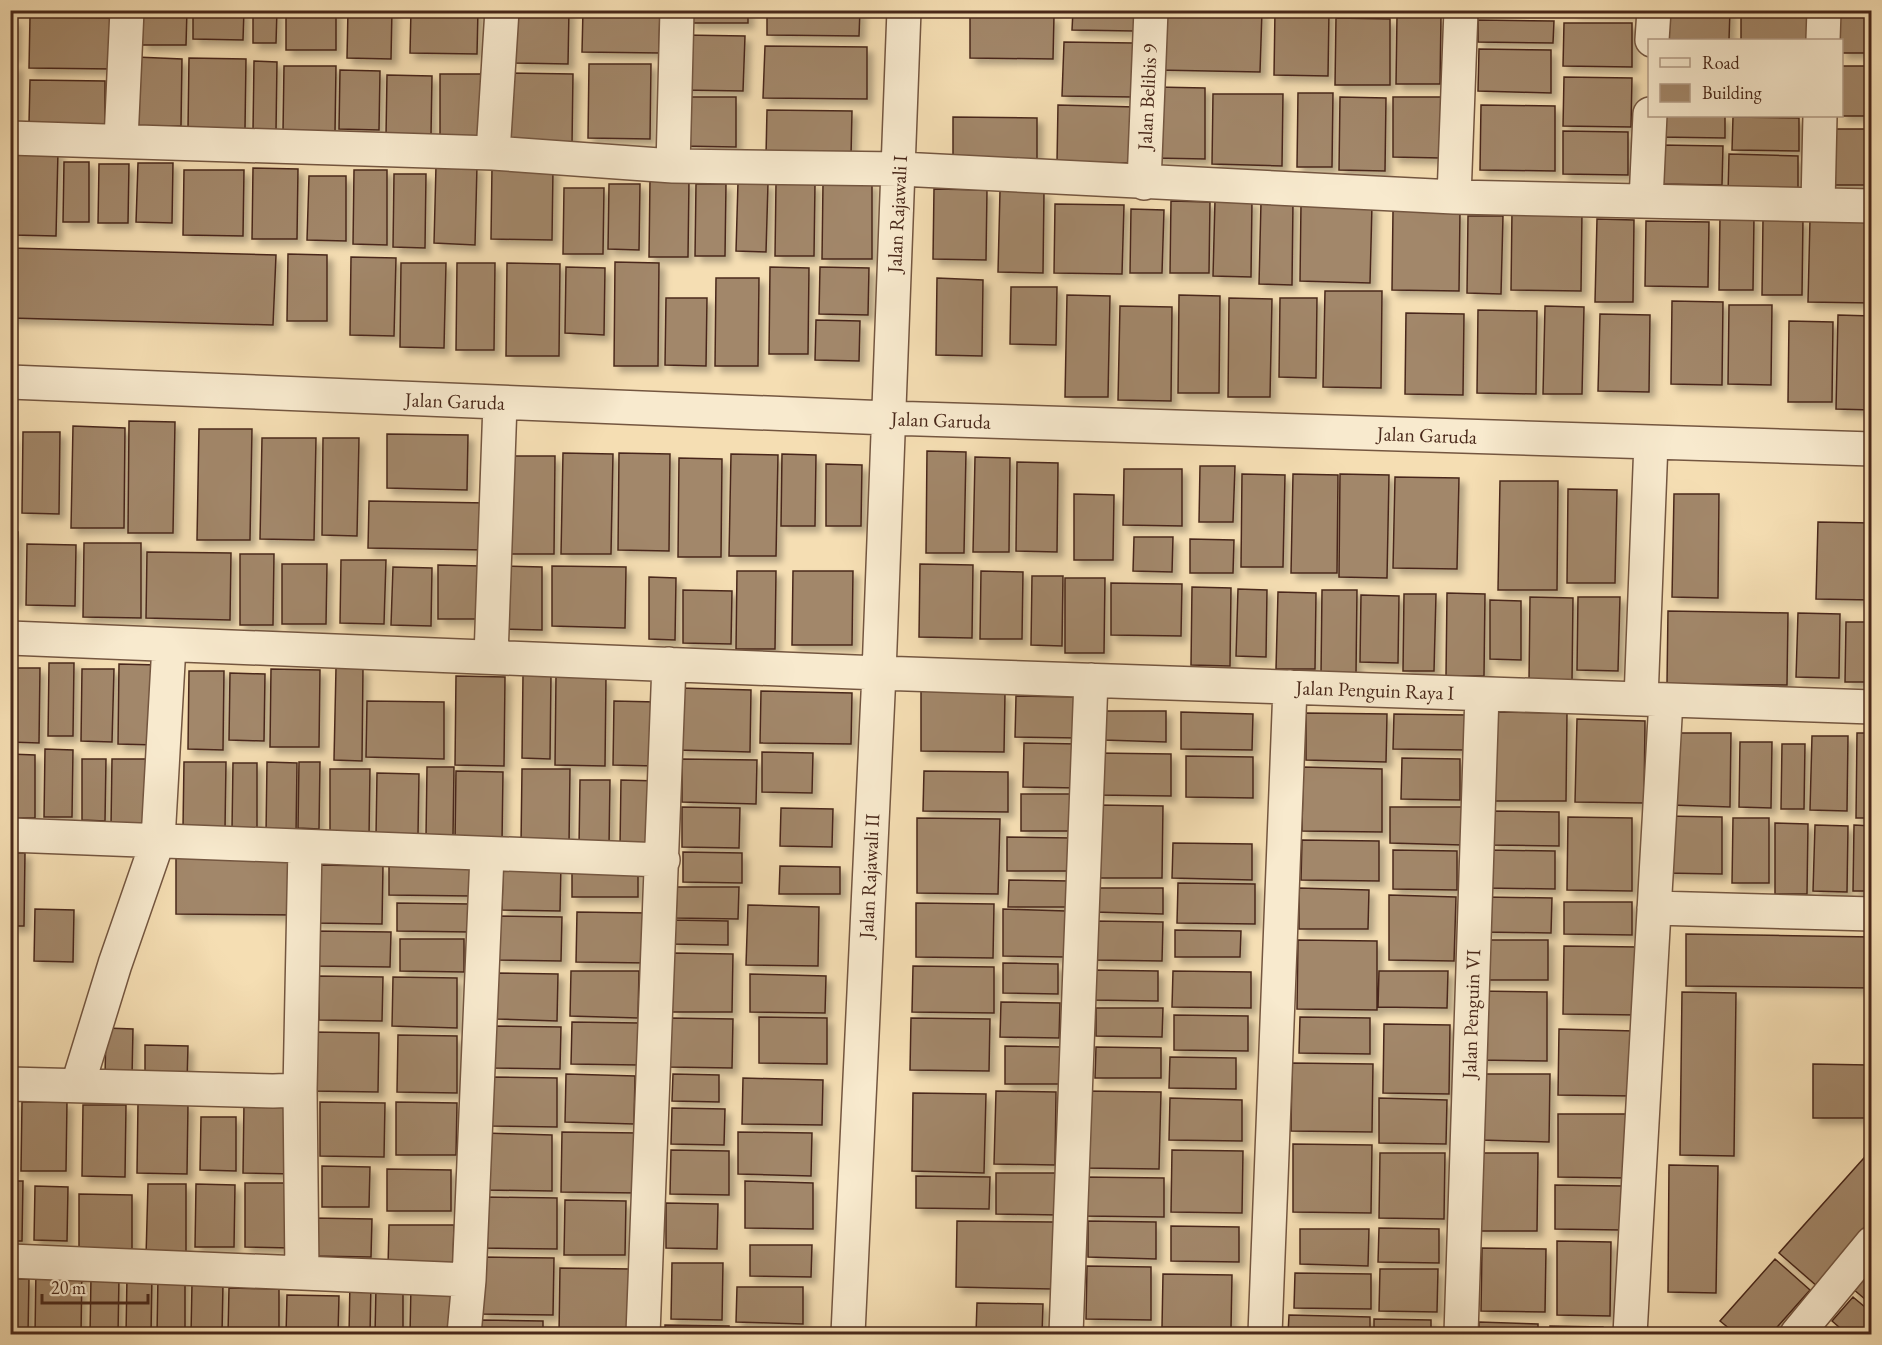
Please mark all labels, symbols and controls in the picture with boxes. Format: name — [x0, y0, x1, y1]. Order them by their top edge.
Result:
legend — [1648, 39, 1843, 117]
street label: Jalan Belibis 9 — [1131, 43, 1163, 153]
text: Road — [1702, 51, 1741, 74]
text: Building — [1702, 81, 1762, 104]
street label: Jalan Rajawali I — [881, 154, 913, 276]
street label: Jalan Garuda — [403, 386, 505, 416]
street label: Jalan Garuda — [889, 405, 991, 435]
street label: Jalan Garuda — [1375, 420, 1477, 450]
street label: Jalan Penguin Raya I — [1293, 674, 1455, 706]
street label: Jalan Rajawali II — [853, 813, 885, 941]
street label: Jalan Penguin VI — [1456, 949, 1486, 1081]
scale bar — [42, 1267, 148, 1305]
text: 20 m — [51, 1276, 86, 1299]

